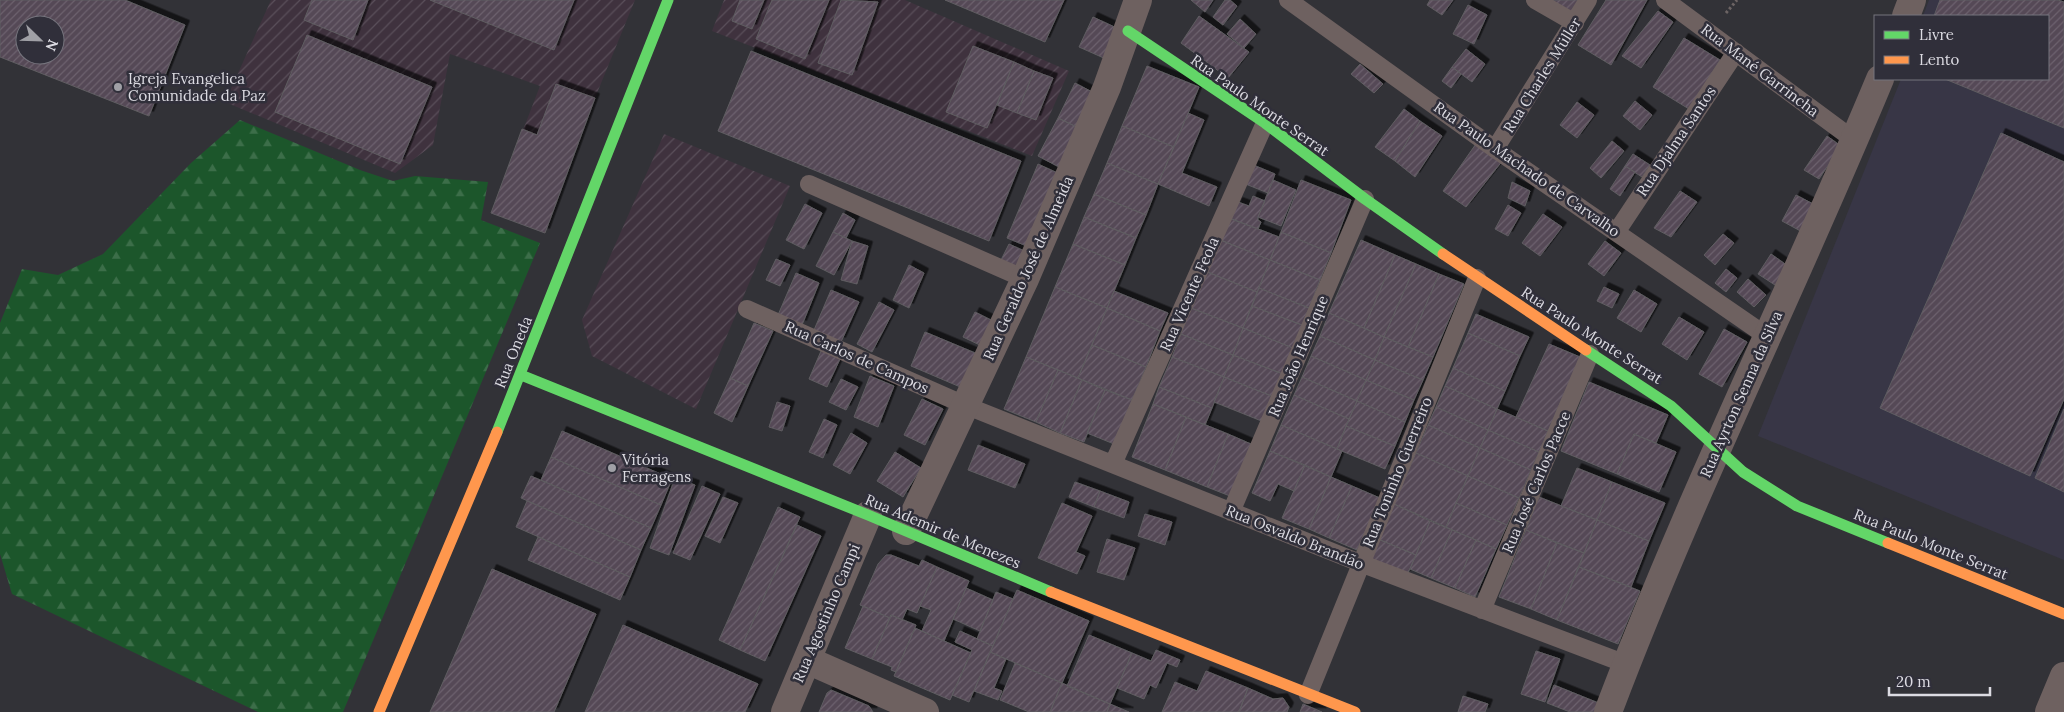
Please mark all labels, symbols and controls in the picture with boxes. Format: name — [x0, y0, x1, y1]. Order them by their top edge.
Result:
street label: Rua Charles Müller — [1499, 13, 1585, 136]
north arrow — [15, 15, 65, 65]
legend — [1874, 15, 2049, 80]
street label: Rua Mané Garrincha — [1697, 19, 1823, 121]
text: Livre — [1919, 25, 1954, 44]
text: N — [41, 37, 62, 54]
street label: Rua Paulo Monte Serrat — [1187, 50, 1333, 160]
text: Lento — [1919, 50, 1960, 69]
place label: Igreja Evangelica Comunidade da Paz — [128, 69, 266, 105]
marker: Igreja Evangelica Comunidade da Paz — [112, 81, 124, 93]
street label: Rua Djalma Santos — [1632, 82, 1720, 200]
street label: Rua Paulo Machado de Carvalho — [1430, 97, 1624, 241]
street label: Rua Geraldo José de Almeida — [979, 173, 1077, 363]
street label: Rua Vicente Feola — [1155, 234, 1223, 354]
street label: Rua Paulo Monte Serrat — [1518, 282, 1666, 388]
street label: Rua João Henrique — [1264, 293, 1332, 419]
street label: Rua Ayrton Senna da Silva — [1696, 308, 1786, 480]
street label: Rua Oneda — [490, 313, 536, 391]
street label: Rua Carlos de Campos — [782, 317, 932, 397]
street label: Rua Toninho Guerreiro — [1358, 394, 1436, 550]
street label: Rua José Carlos Pacce — [1497, 408, 1575, 556]
place label: Vitória Ferragens — [621, 450, 691, 486]
marker: Vitória Ferragens — [606, 462, 618, 474]
street label: Rua Ademir de Menezes — [862, 490, 1024, 572]
street label: Rua Osvaldo Brandão — [1223, 501, 1367, 574]
street label: Rua Paulo Monte Serrat — [1851, 504, 2011, 584]
street label: Rua Agostinho Campi — [788, 541, 864, 685]
scale bar — [1889, 664, 1990, 696]
text: 20 m — [1896, 672, 1931, 691]

